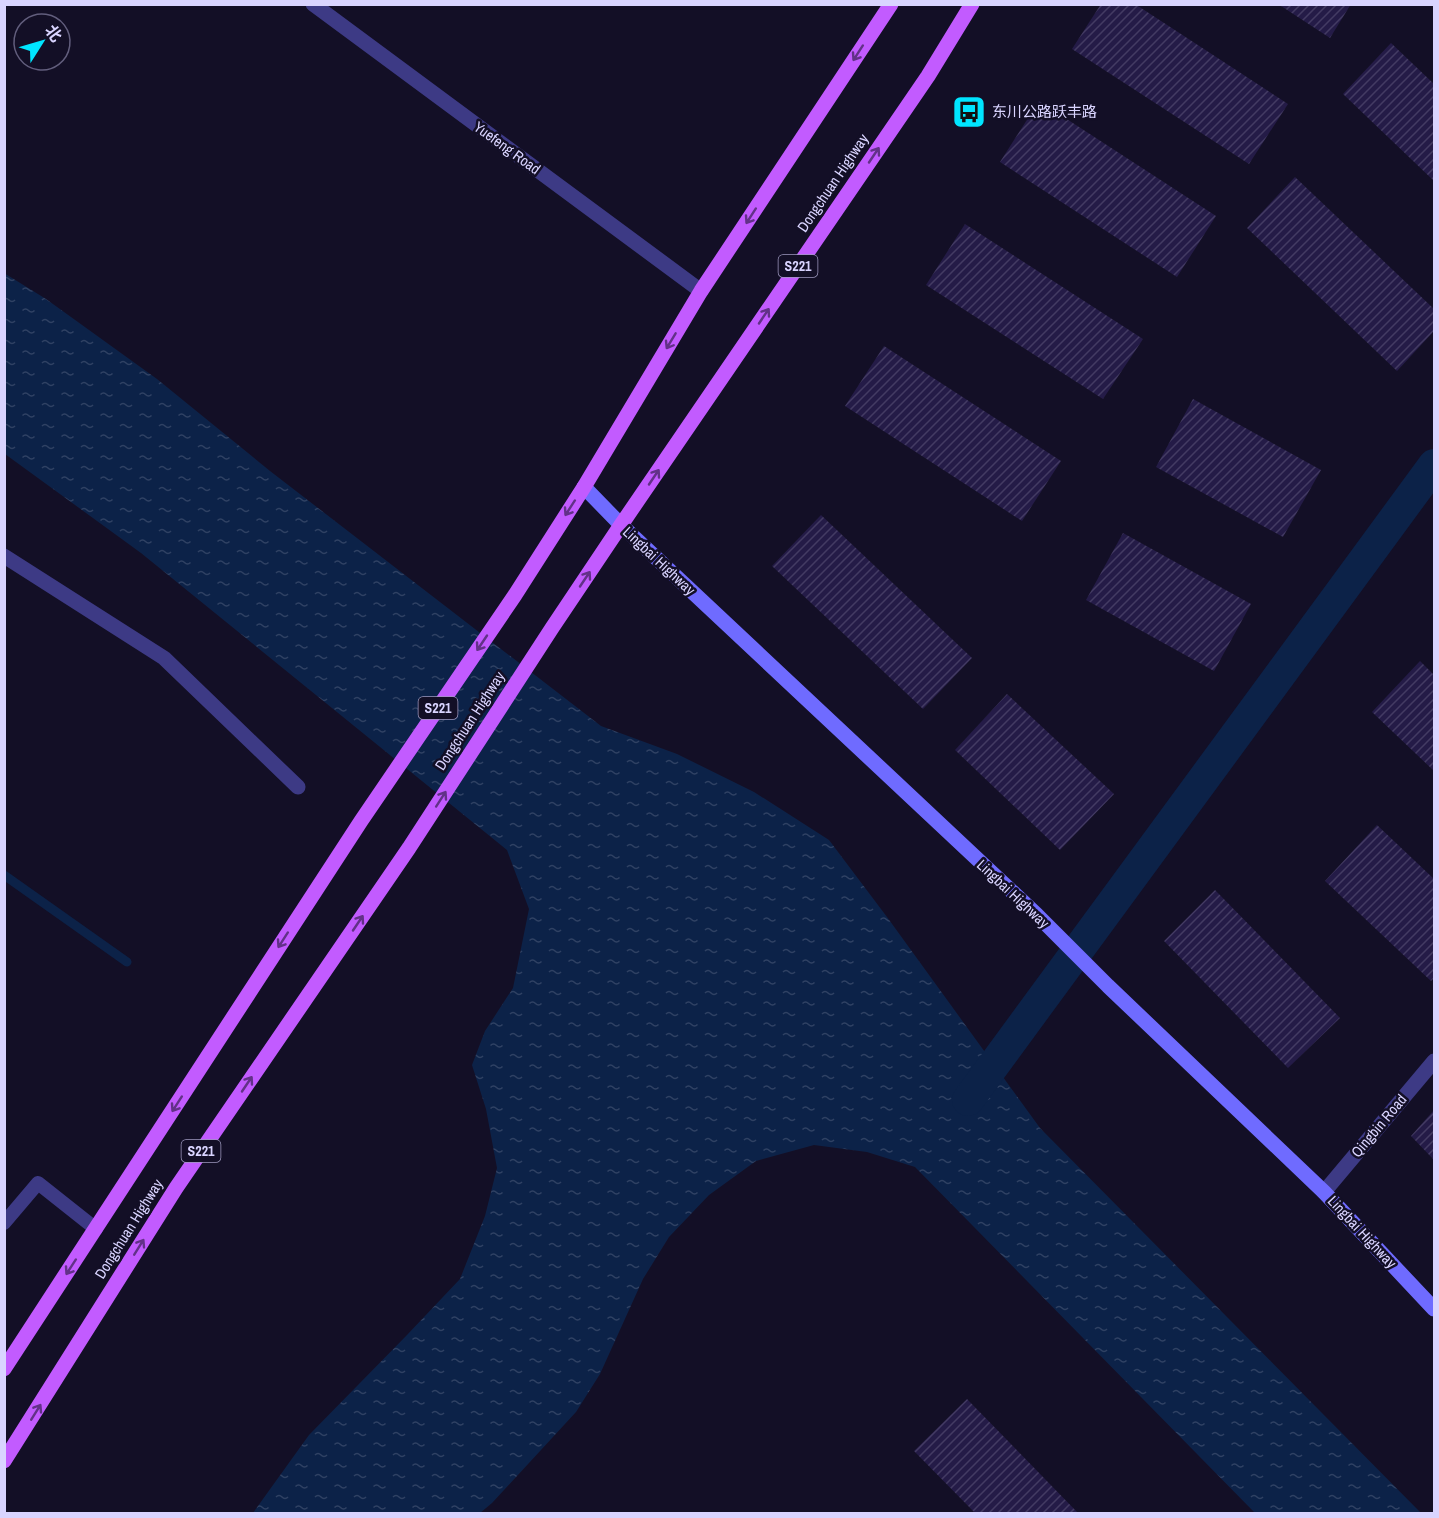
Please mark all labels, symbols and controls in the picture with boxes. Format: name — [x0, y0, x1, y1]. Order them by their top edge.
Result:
north arrow — [12, 12, 72, 72]
text: 北 — [40, 20, 68, 46]
one-way arrow — [852, 45, 865, 62]
bus stop icon: 东川公路跃丰路 — [951, 94, 987, 130]
place label: 东川公路跃丰路 — [992, 101, 1097, 122]
street label: Yuefeng Road — [470, 116, 545, 179]
street label: Dongchuan Highway — [792, 129, 874, 236]
one-way arrow — [868, 147, 880, 164]
one-way arrow — [745, 207, 757, 224]
road number: S221 — [778, 255, 818, 277]
one-way arrow — [758, 308, 770, 325]
one-way arrow — [665, 332, 677, 349]
one-way arrow — [648, 469, 660, 486]
one-way arrow — [564, 499, 576, 516]
street label: Lingbai Highway — [618, 521, 701, 600]
one-way arrow — [578, 571, 591, 588]
one-way arrow — [475, 635, 488, 652]
street label: Dongchuan Highway — [430, 666, 510, 774]
road number: S221 — [418, 697, 458, 719]
one-way arrow — [435, 791, 447, 808]
street label: Lingbai Highway — [972, 854, 1055, 933]
one-way arrow — [352, 916, 364, 932]
one-way arrow — [277, 931, 289, 948]
one-way arrow — [241, 1077, 253, 1093]
street label: Qingbin Road — [1346, 1090, 1411, 1162]
one-way arrow — [171, 1095, 183, 1111]
road number: S221 — [182, 1140, 220, 1162]
street label: Dongchuan Highway — [89, 1174, 168, 1283]
street label: Lingbai Highway — [1323, 1191, 1402, 1273]
one-way arrow — [134, 1239, 146, 1256]
one-way arrow — [64, 1258, 76, 1275]
one-way arrow — [30, 1404, 42, 1421]

